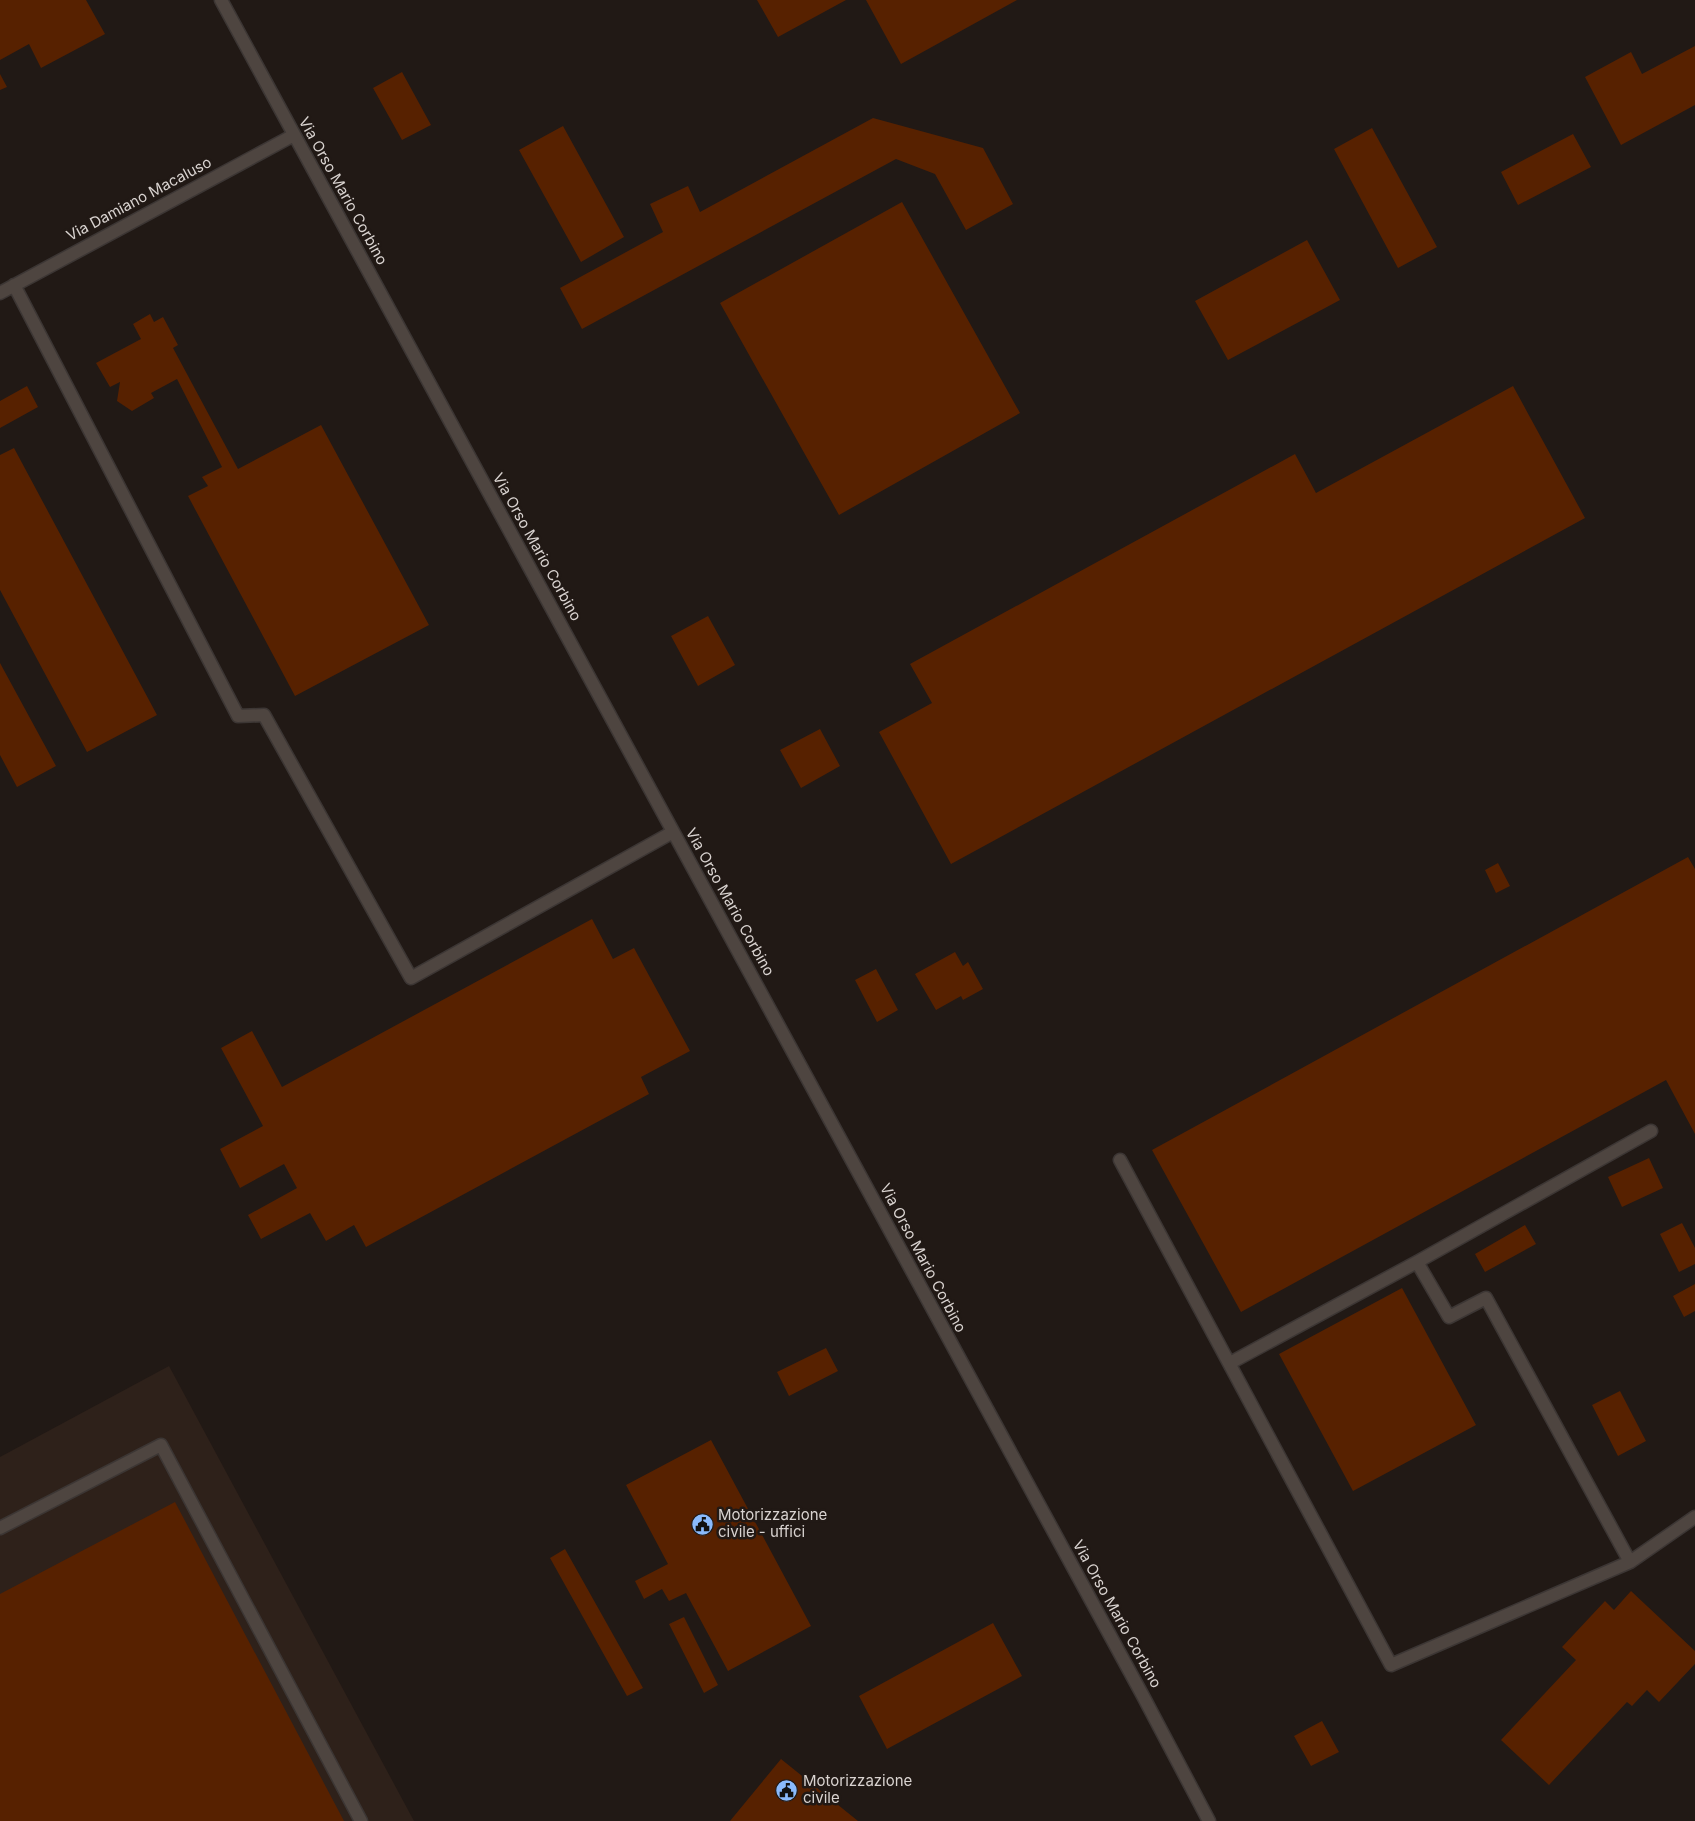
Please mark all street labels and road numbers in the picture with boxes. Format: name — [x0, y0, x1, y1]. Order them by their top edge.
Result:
street label: Via Orso Mario Corbino — [295, 114, 392, 268]
street label: Via Damiano Macaluso — [63, 152, 215, 245]
street label: Via Orso Mario Corbino — [489, 470, 586, 624]
street label: Via Orso Mario Corbino — [682, 825, 779, 979]
street label: Via Orso Mario Corbino — [876, 1180, 971, 1336]
street label: Via Orso Mario Corbino — [1069, 1537, 1166, 1691]

